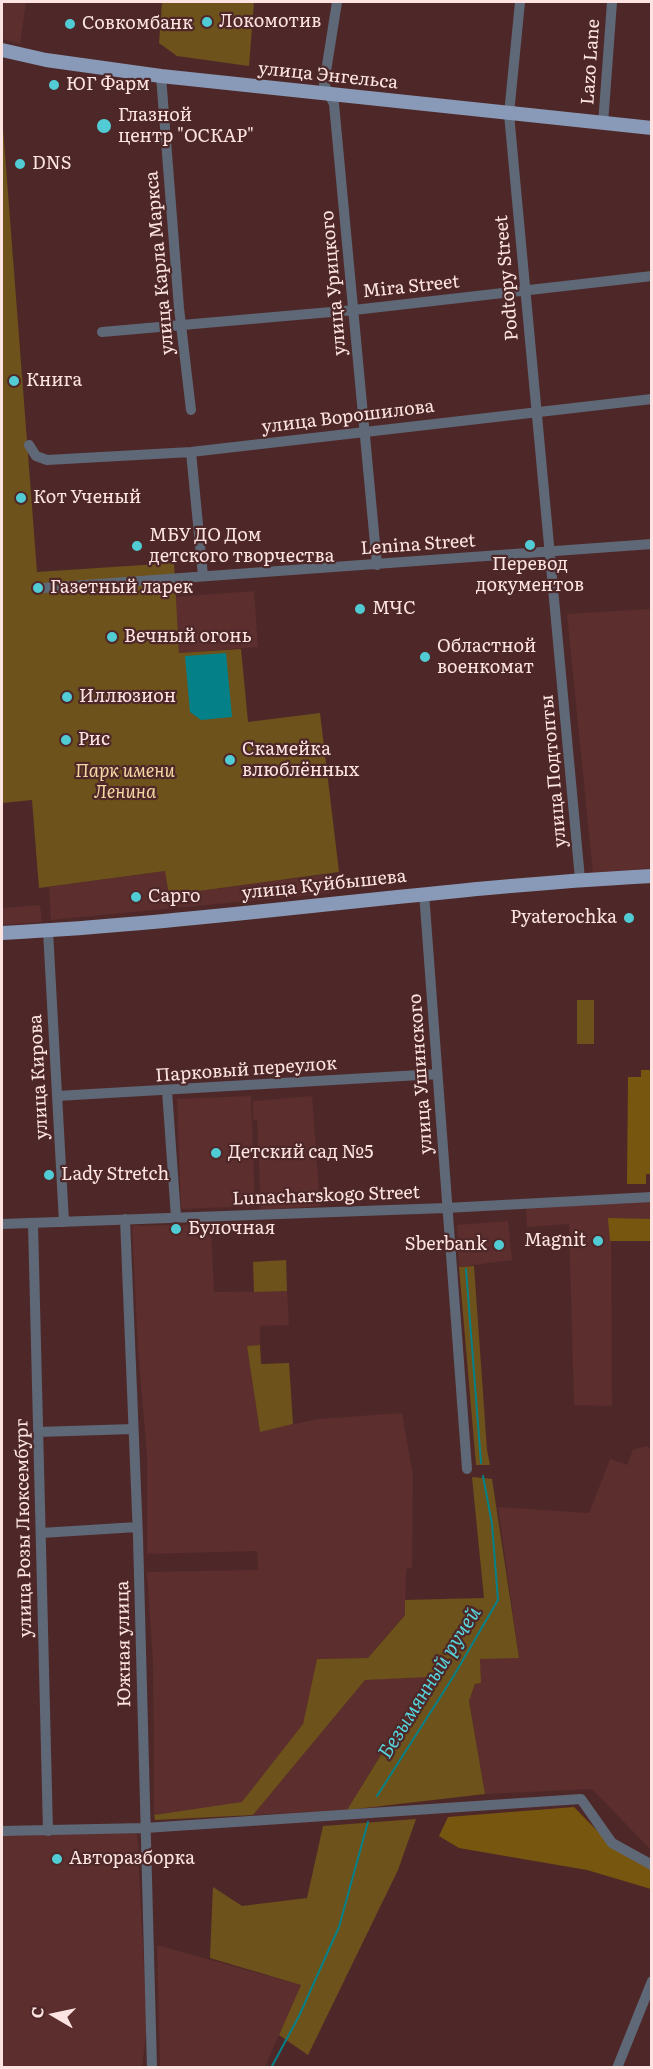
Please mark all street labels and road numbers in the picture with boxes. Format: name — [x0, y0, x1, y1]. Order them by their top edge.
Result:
street label: Lazo Lane — [577, 18, 605, 106]
street label: улица Энгельса — [257, 58, 399, 94]
street label: улица Карла Маркса — [141, 170, 179, 356]
street label: улица Урицкого — [317, 209, 351, 357]
street label: Podtopy Street — [491, 214, 523, 342]
street label: Mira Street — [362, 271, 460, 303]
street label: улица Ворошилова — [260, 396, 436, 438]
street label: Lenina Street — [360, 530, 476, 560]
street label: улица Подтопты — [537, 694, 571, 848]
street label: улица Куйбышева — [240, 866, 408, 904]
street label: улица Ушинского — [405, 993, 437, 1155]
street label: улица Кирова — [25, 1014, 53, 1140]
street label: Парковый переулок — [155, 1053, 337, 1087]
street label: Lunacharskogo Street — [232, 1182, 420, 1210]
street label: улица Розы Люксембург — [11, 1418, 37, 1638]
street label: Южная улица — [112, 1581, 136, 1707]

